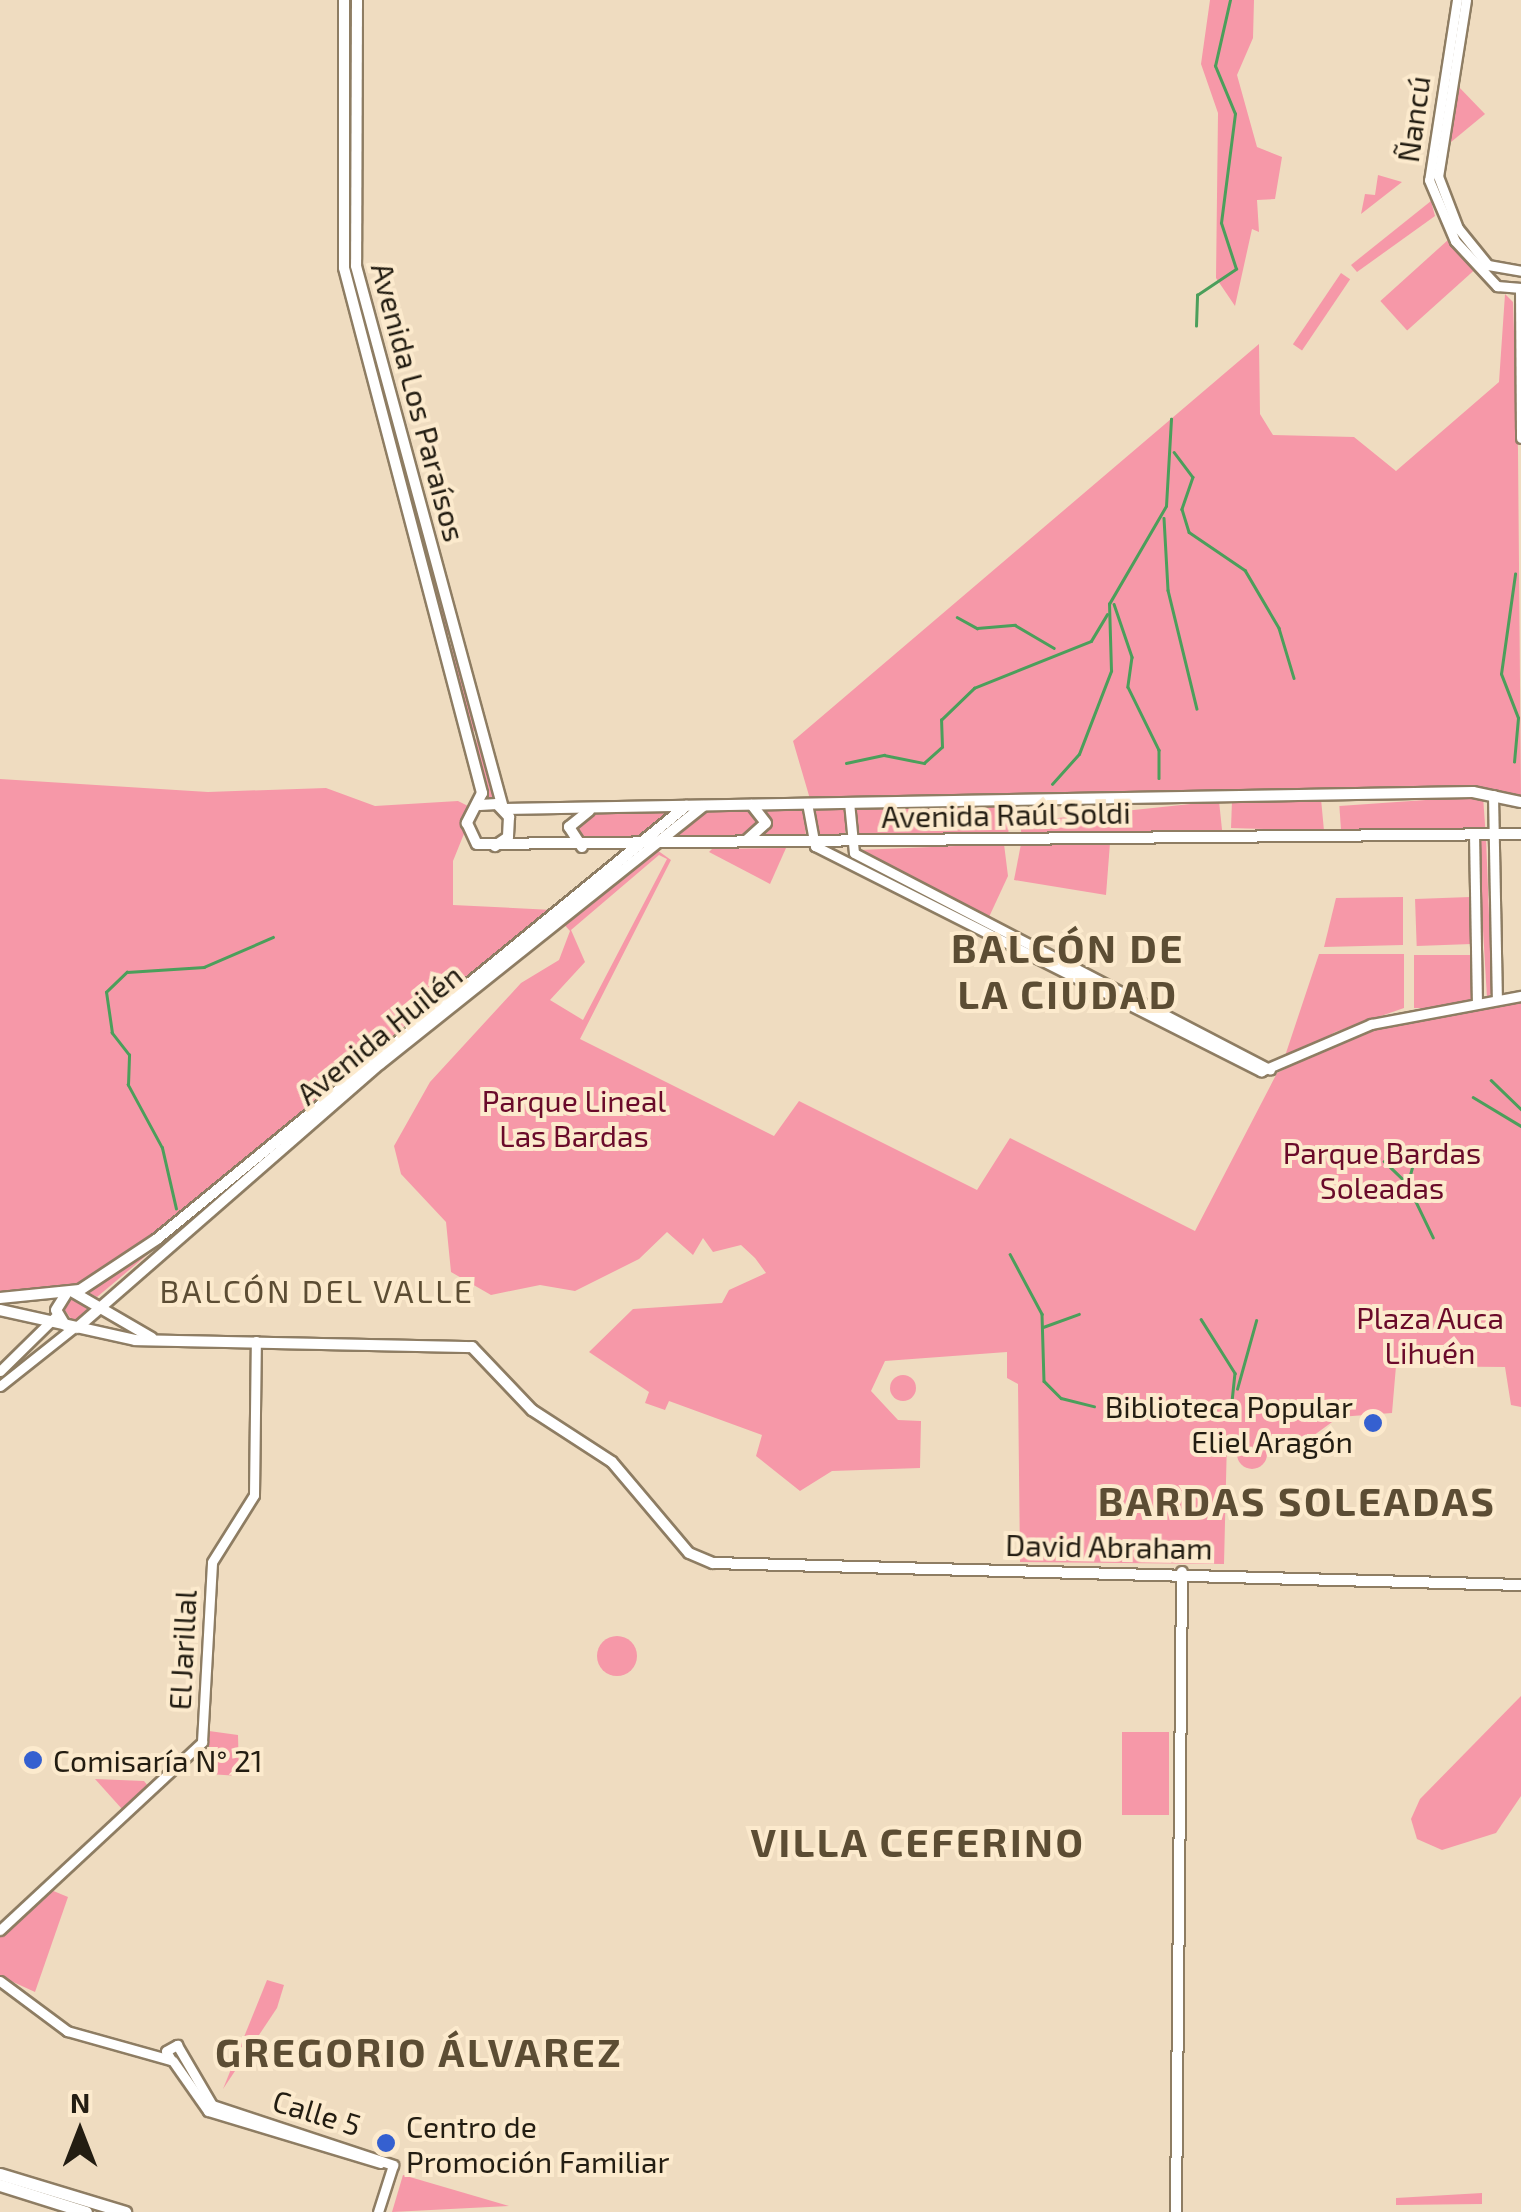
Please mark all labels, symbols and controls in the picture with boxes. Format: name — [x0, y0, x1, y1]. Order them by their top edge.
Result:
street label: Ñancú — [1389, 74, 1437, 164]
street label: Avenida Los Paraísos — [364, 259, 474, 545]
street label: Avenida Raúl Soldi — [881, 794, 1131, 834]
district label: BALCÓN DE LA CIUDAD — [951, 923, 1185, 1017]
street label: Avenida Huilén — [289, 956, 469, 1112]
park label: Parque Lineal Las Bardas — [482, 1082, 666, 1152]
park label: Parque Bardas Soleadas — [1283, 1134, 1481, 1204]
district label: BALCÓN DEL VALLE — [159, 1271, 475, 1309]
park label: Plaza Auca Lihuén — [1356, 1299, 1504, 1370]
place label: Biblioteca Popular Eliel Aragón — [1105, 1388, 1353, 1458]
marker: Biblioteca Popular Eliel Aragón — [1362, 1412, 1384, 1434]
district label: BARDAS SOLEADAS — [1098, 1476, 1496, 1524]
street label: David Abraham — [1005, 1526, 1213, 1566]
street label: El Jarillal — [161, 1588, 203, 1712]
place label: Comisaría N° 21 — [53, 1742, 263, 1778]
marker: Comisaría N° 21 — [22, 1749, 44, 1771]
district label: VILLA CEFERINO — [750, 1817, 1086, 1865]
district label: GREGORIO ÁLVAREZ — [214, 2027, 624, 2075]
north arrow — [30, 2082, 130, 2182]
street label: Calle 5 — [269, 2082, 365, 2142]
text: N — [70, 2085, 90, 2119]
place label: Centro de Promoción Familiar — [406, 2108, 669, 2178]
marker: Centro de Promoción Familiar — [375, 2132, 397, 2154]

